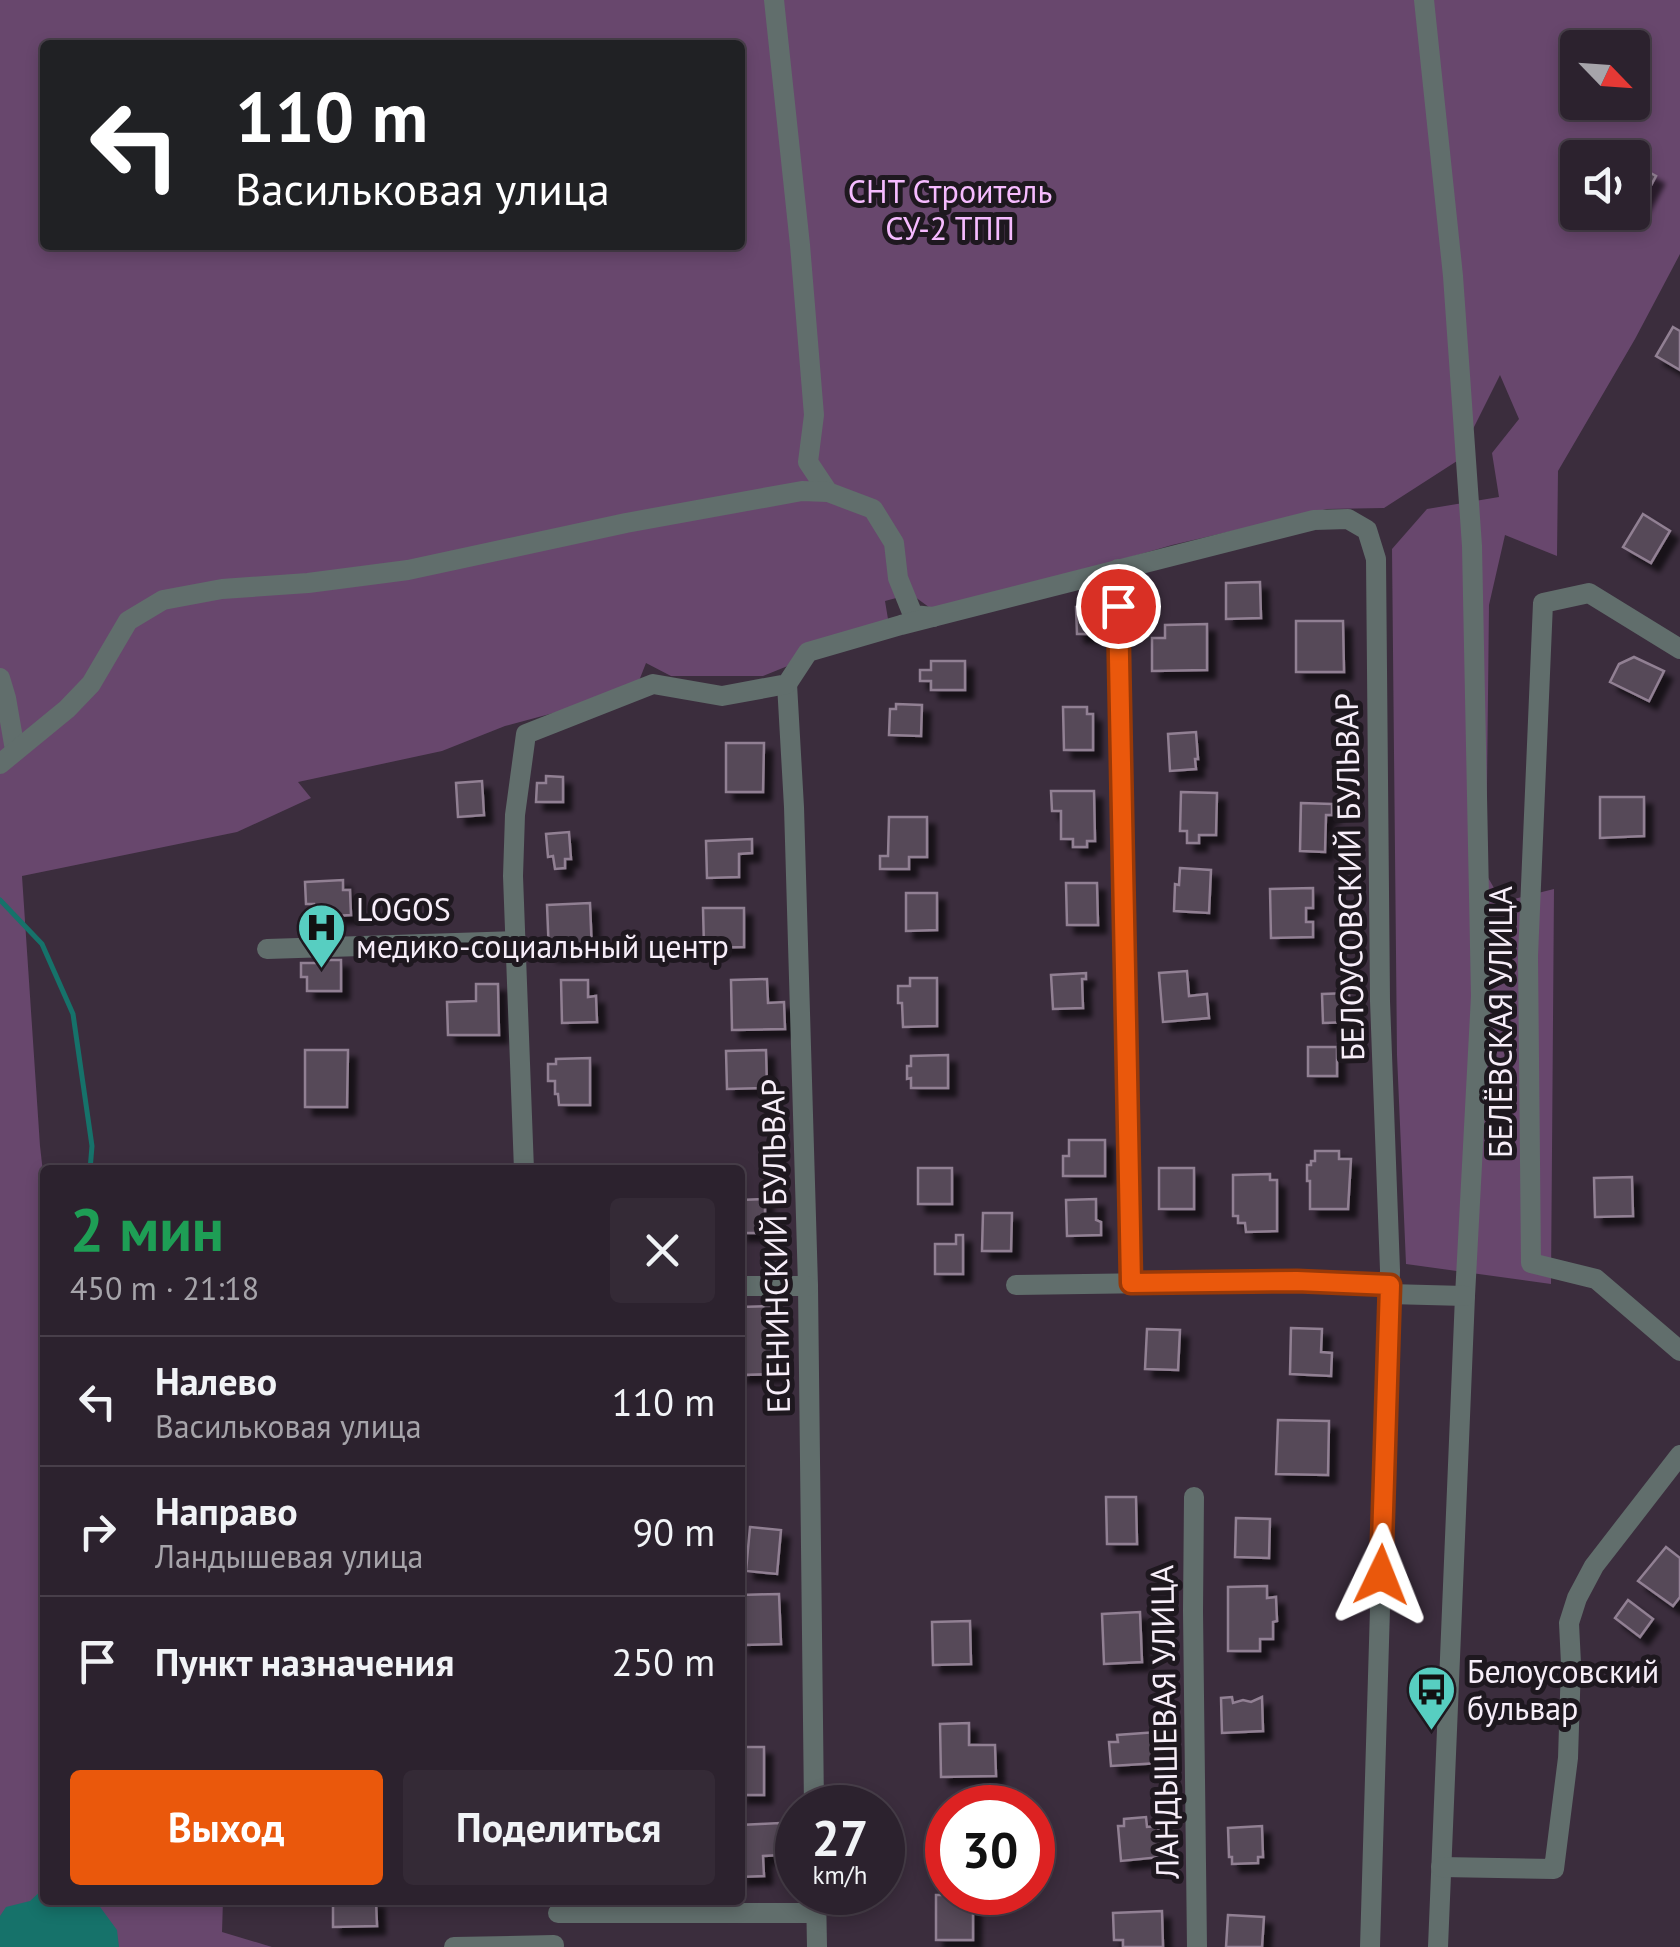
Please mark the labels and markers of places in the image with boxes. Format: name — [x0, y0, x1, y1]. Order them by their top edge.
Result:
pin — [1076, 564, 1161, 649]
place label: LOGOS медико-социальный центр — [356, 888, 729, 967]
hospital icon: LOGOS медико-социальный центр — [295, 902, 347, 970]
place label: Белоусовский бульвар — [1467, 1650, 1659, 1729]
bus stop icon: Белоусовский бульвар — [1406, 1664, 1458, 1732]

